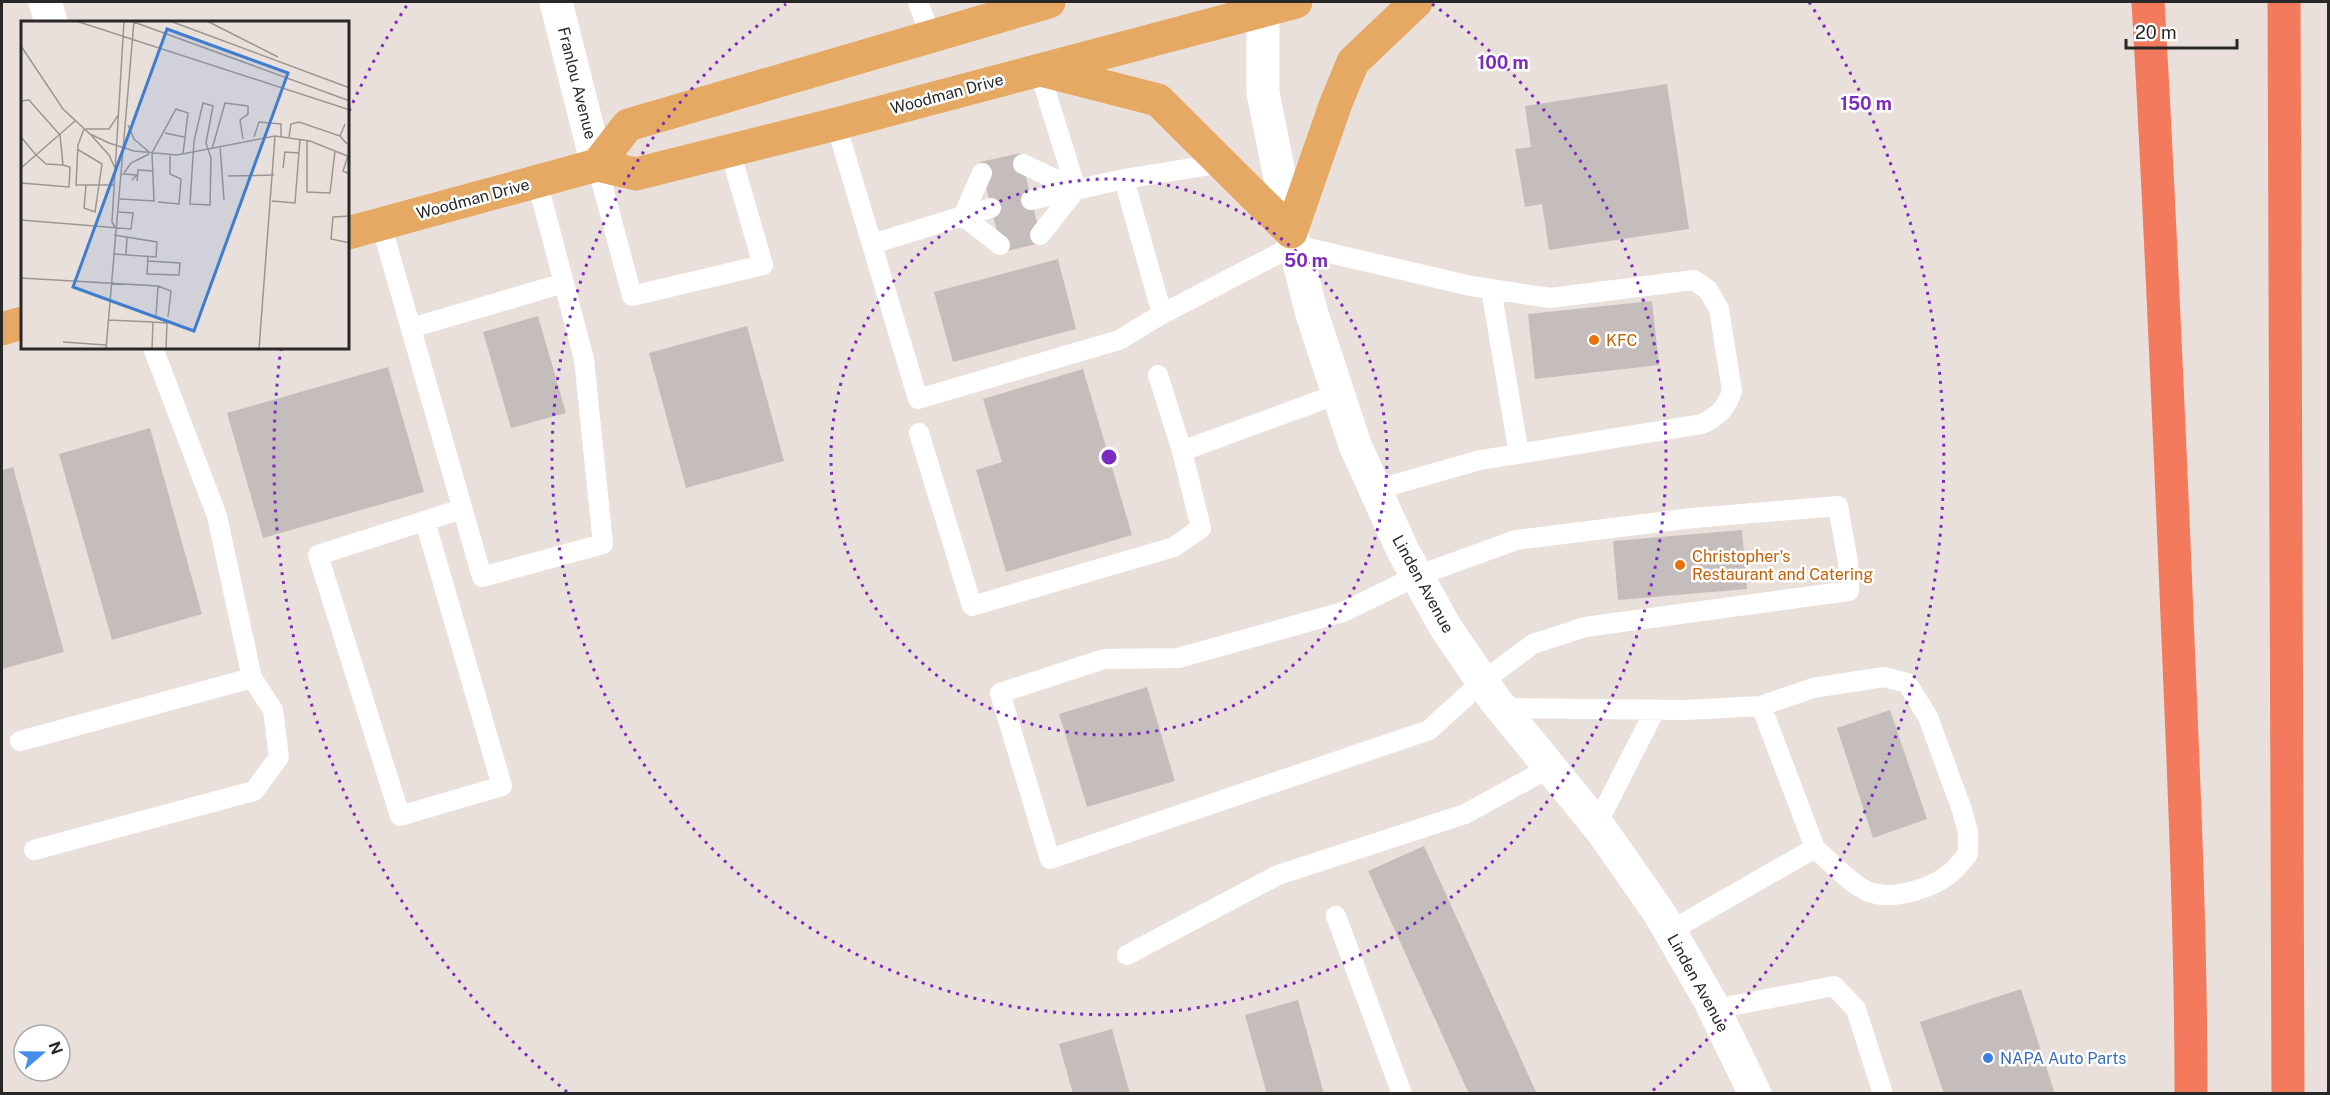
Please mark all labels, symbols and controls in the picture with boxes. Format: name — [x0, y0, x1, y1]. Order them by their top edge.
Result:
scale bar — [2126, 12, 2237, 50]
inset map — [21, 21, 350, 350]
text: 20 m — [2135, 22, 2177, 43]
street label: Franlou Avenue — [554, 25, 600, 141]
text: 100 m — [1477, 52, 1529, 73]
street label: Woodman Drive — [888, 70, 1006, 118]
text: 150 m — [1840, 93, 1892, 114]
street label: Woodman Drive — [414, 175, 532, 223]
text: 50 m — [1284, 250, 1328, 271]
place label: KFC — [1606, 331, 1637, 350]
marker: KFC — [1587, 333, 1601, 347]
centre of rings — [1099, 447, 1119, 467]
street label: Linden Avenue — [1388, 532, 1458, 636]
place label: Christopher's Restaurant and Catering — [1692, 547, 1873, 584]
marker: Christopher's Restaurant and Catering — [1673, 558, 1687, 572]
street label: Linden Avenue — [1663, 931, 1733, 1035]
north arrow — [12, 1023, 72, 1083]
text: N — [45, 1039, 67, 1057]
place label: NAPA Auto Parts — [2000, 1049, 2126, 1068]
marker: NAPA Auto Parts — [1981, 1051, 1995, 1065]

